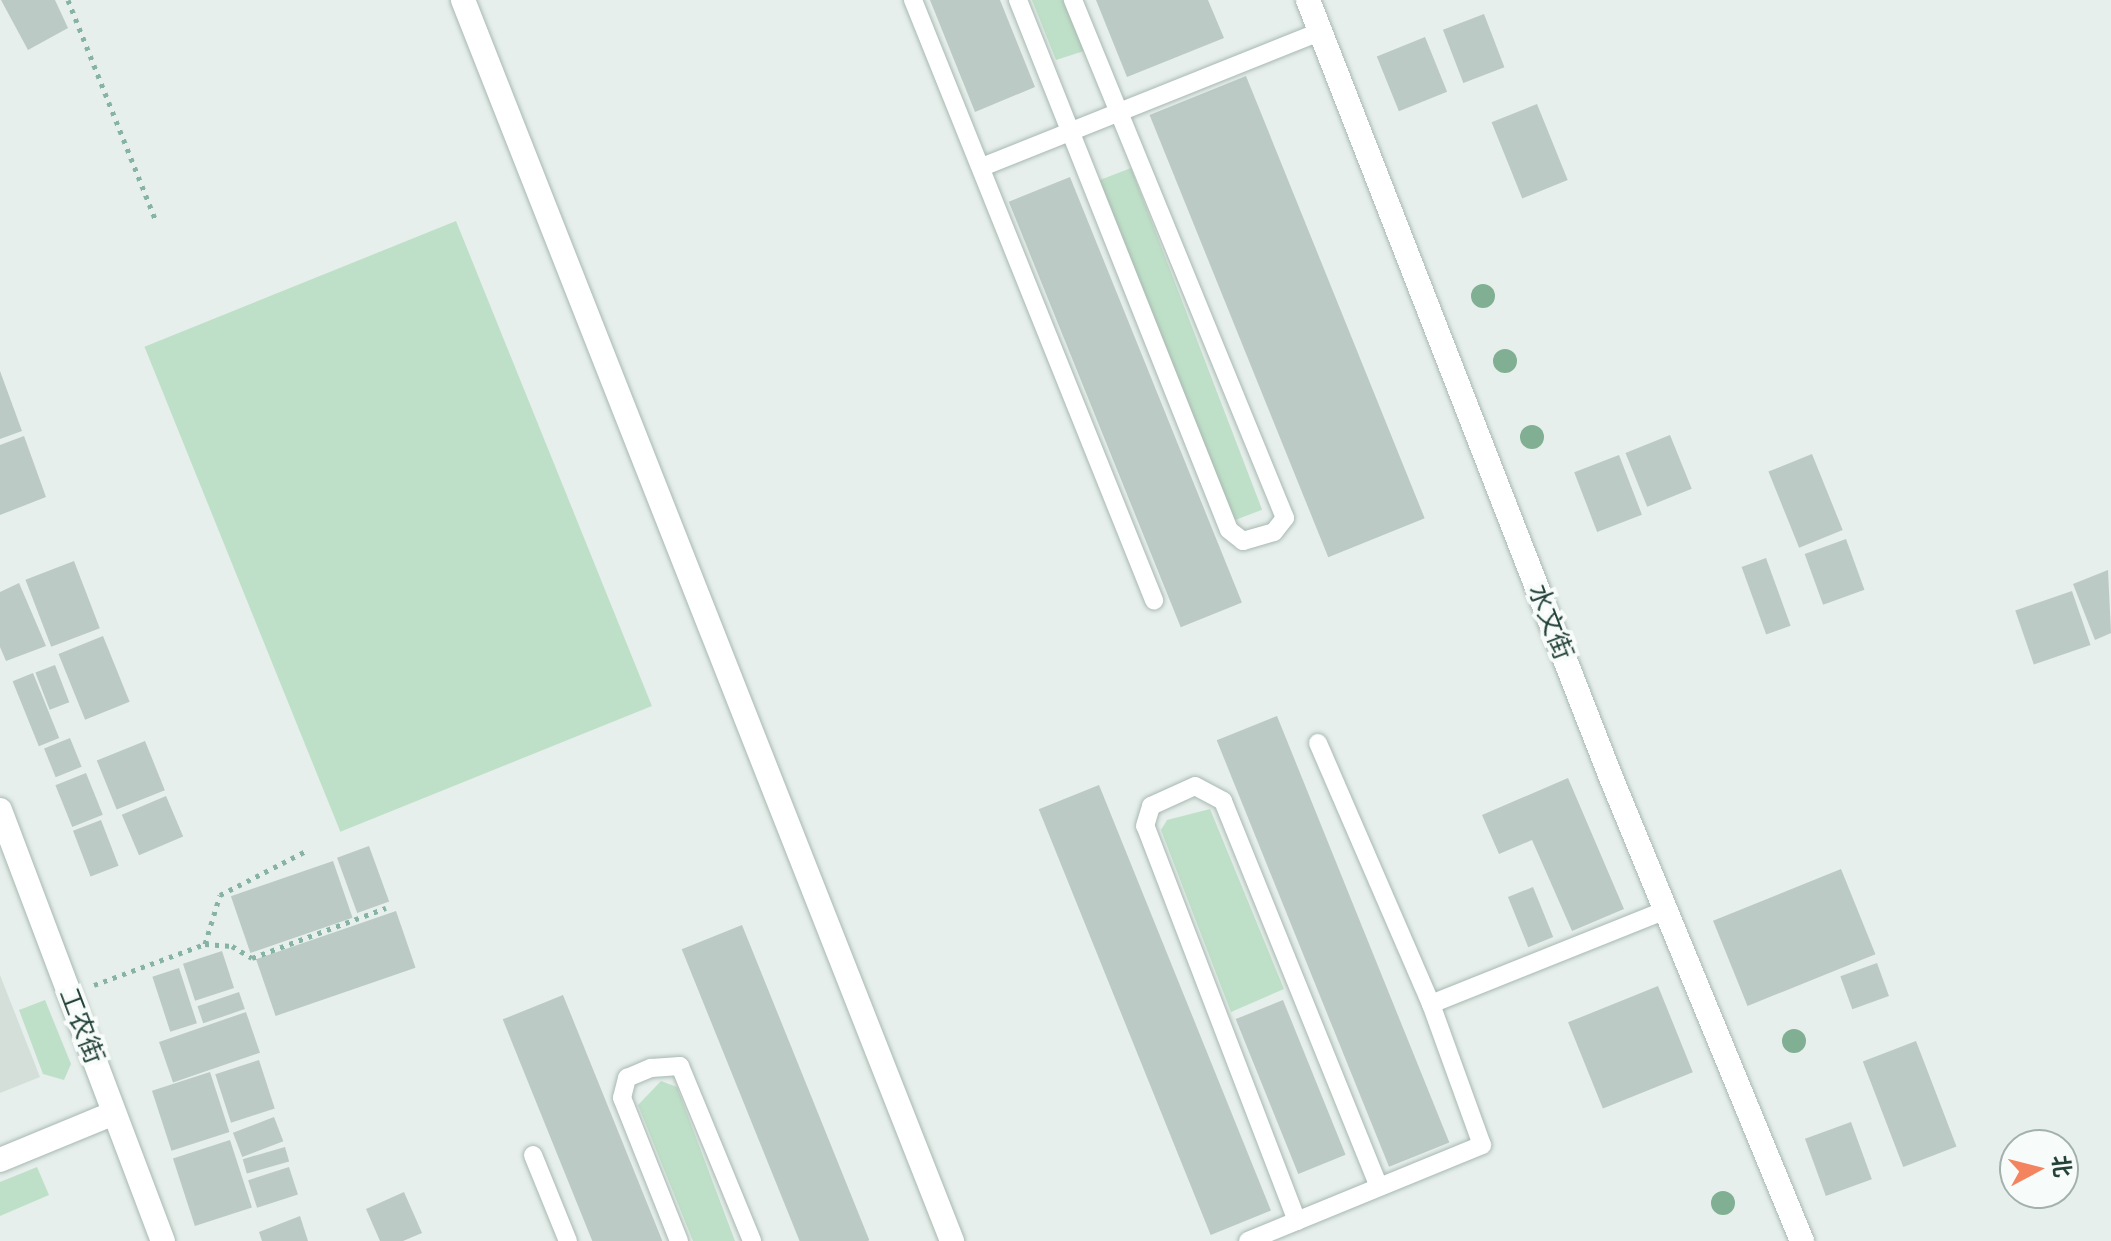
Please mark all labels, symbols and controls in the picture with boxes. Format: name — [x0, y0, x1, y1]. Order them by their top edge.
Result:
street label: 水文街 — [1521, 580, 1579, 664]
street label: 工农街 — [52, 984, 110, 1068]
north arrow — [1999, 1129, 2079, 1209]
text: 北 — [2048, 1154, 2075, 1179]

